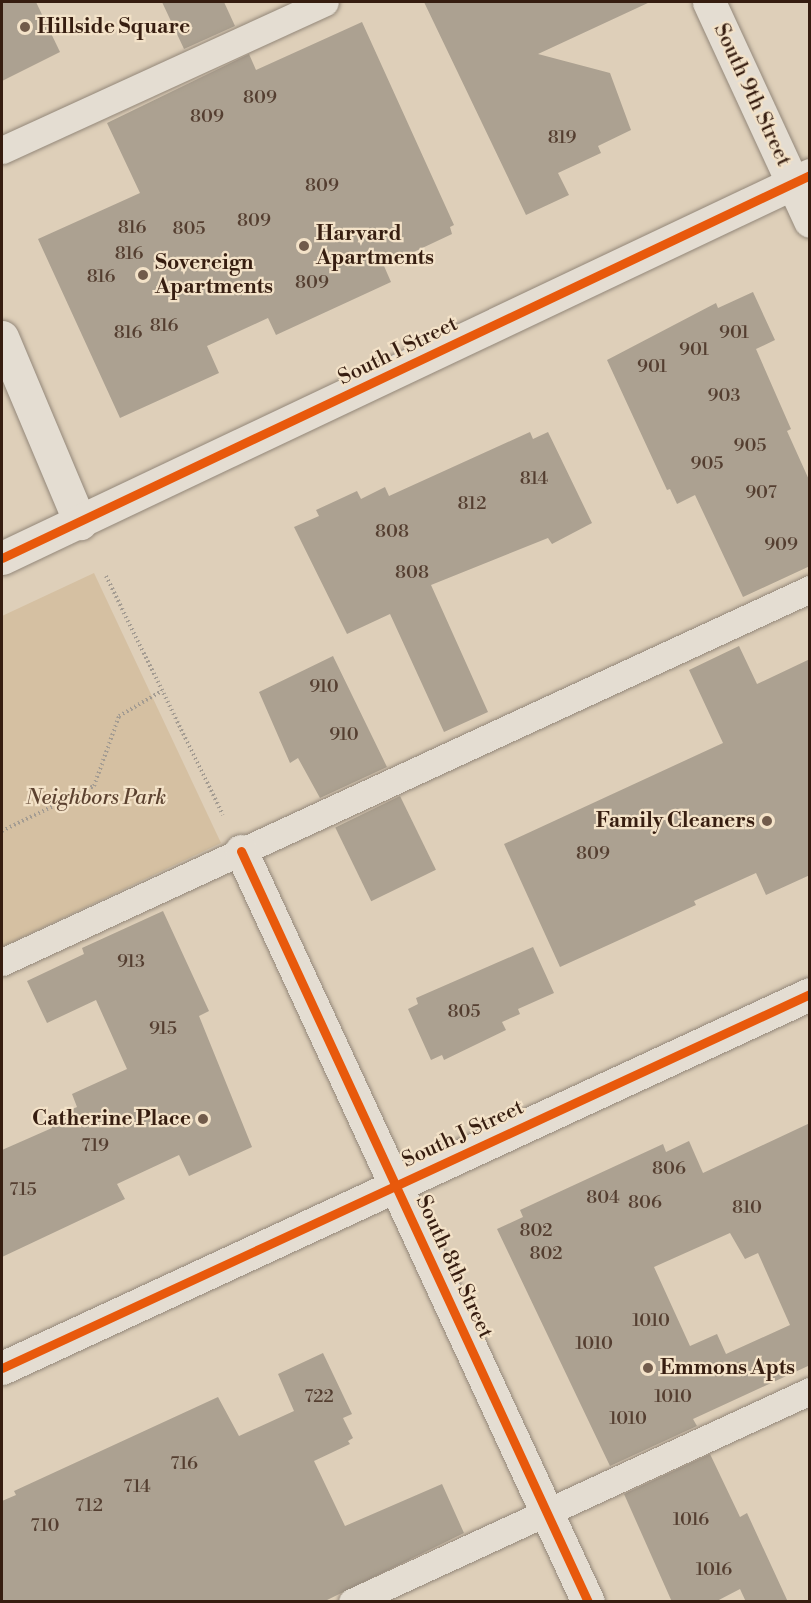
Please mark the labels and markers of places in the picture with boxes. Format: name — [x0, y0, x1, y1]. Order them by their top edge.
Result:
place label: Hillside Square — [37, 14, 190, 40]
marker: Hillside Square — [18, 20, 32, 34]
place label: Harvard Apartments — [316, 221, 434, 271]
marker: Harvard Apartments — [297, 239, 311, 253]
place label: Sovereign Apartments — [155, 250, 273, 300]
marker: Sovereign Apartments — [136, 268, 150, 282]
place label: Family Cleaners — [596, 808, 755, 834]
marker: Family Cleaners — [760, 814, 774, 828]
place label: Catherine Place — [32, 1106, 191, 1132]
marker: Catherine Place — [196, 1112, 210, 1126]
place label: Emmons Apts — [660, 1355, 795, 1381]
marker: Emmons Apts — [641, 1361, 655, 1375]

